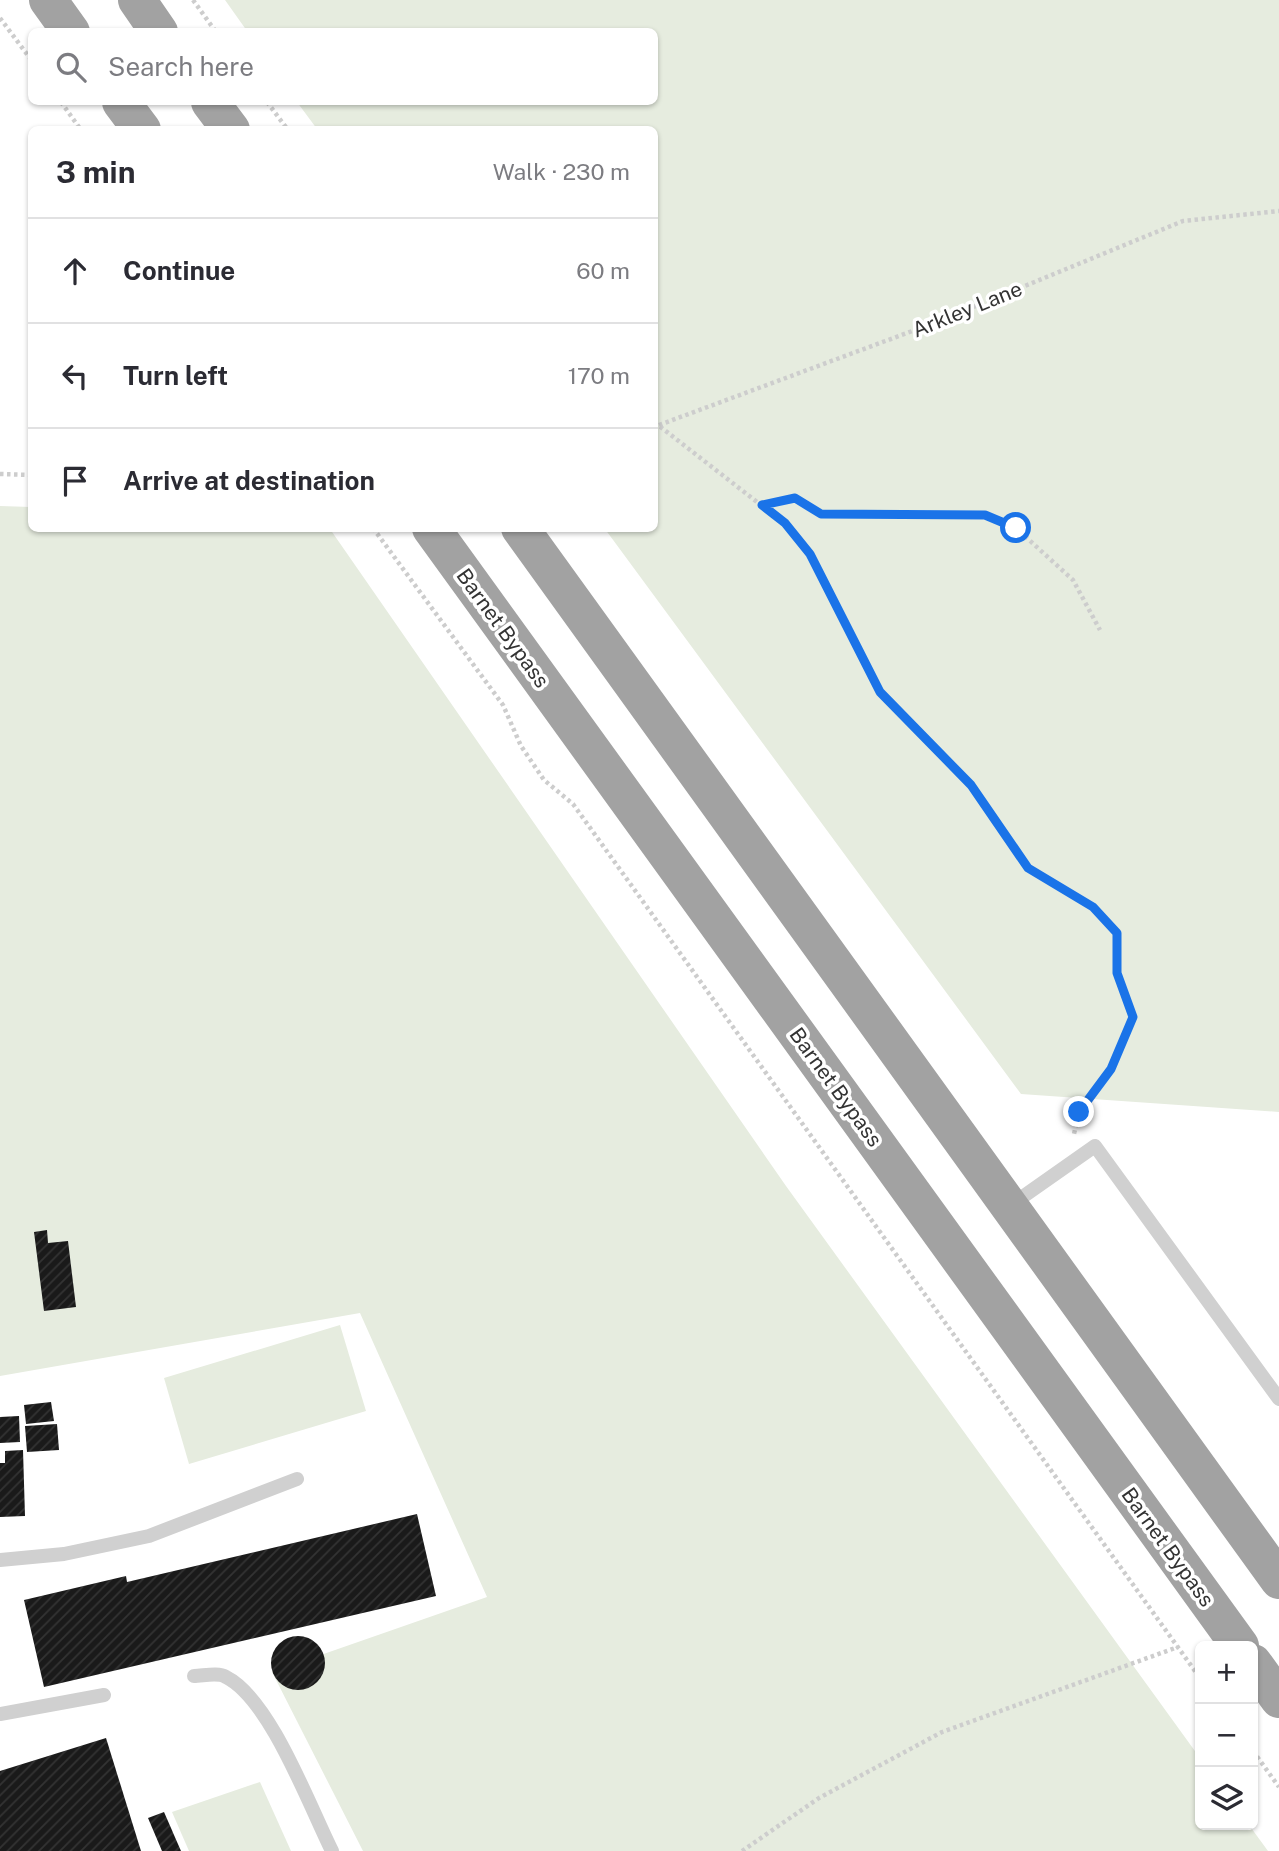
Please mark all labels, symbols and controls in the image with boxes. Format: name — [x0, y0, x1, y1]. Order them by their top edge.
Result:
search box — [28, 28, 658, 105]
icon: search — [52, 48, 90, 86]
text: Search here — [108, 51, 254, 82]
text: 3 min — [56, 154, 135, 190]
text: Walk · 230 m — [493, 158, 630, 185]
icon: ahead — [56, 252, 94, 290]
text: Continue — [123, 255, 235, 286]
text: 60 m — [576, 257, 630, 284]
street label: Arkley Lane — [908, 276, 1026, 342]
icon: left — [56, 357, 94, 395]
text: Turn left — [123, 360, 228, 391]
text: 170 m — [568, 362, 630, 389]
icon: arrive — [56, 462, 94, 500]
text: Arrive at destination — [123, 465, 375, 496]
route start — [1000, 512, 1031, 543]
street label: Barnet Bypass — [451, 564, 555, 692]
street label: Barnet Bypass — [784, 1023, 888, 1151]
route end — [1063, 1096, 1094, 1127]
street label: Barnet Bypass — [1116, 1483, 1220, 1611]
map controls — [1195, 1641, 1258, 1830]
button: + — [1195, 1641, 1258, 1704]
button: − — [1195, 1704, 1258, 1767]
button: layers — [1195, 1767, 1258, 1830]

